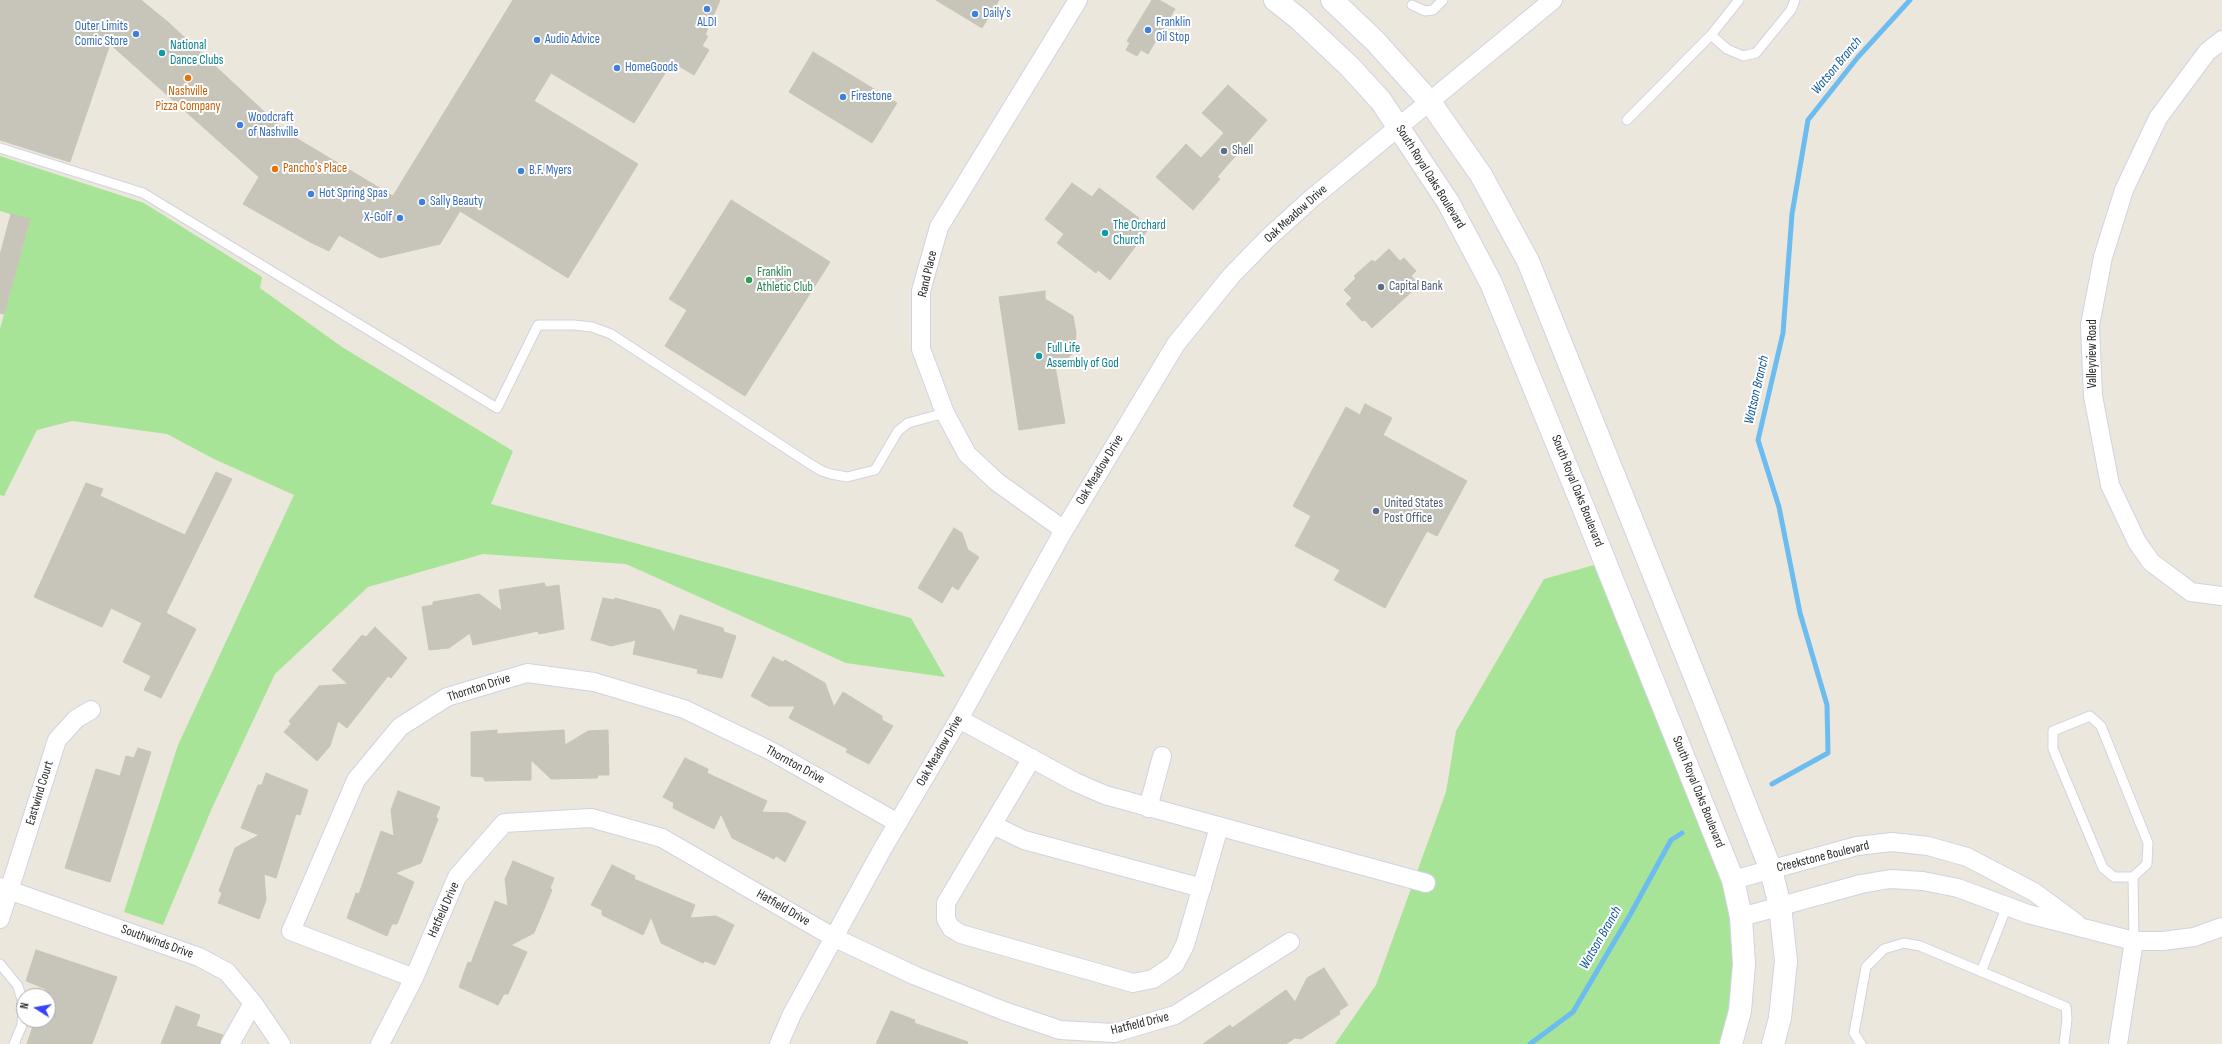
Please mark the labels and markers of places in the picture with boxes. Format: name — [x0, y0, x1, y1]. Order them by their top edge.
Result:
marker: ALDI — [702, 4, 712, 14]
place label: Daily's — [983, 6, 1011, 22]
marker: Daily's — [970, 9, 980, 19]
place label: ALDI — [697, 15, 717, 31]
place label: Franklin Oil Stop — [1156, 15, 1191, 46]
place label: Outer Limits Comic Store — [75, 19, 128, 50]
marker: Franklin Oil Stop — [1143, 25, 1153, 35]
marker: Outer Limits Comic Store — [131, 29, 141, 39]
place label: Audio Advice — [545, 32, 600, 48]
marker: Audio Advice — [532, 35, 542, 45]
place label: National Dance Clubs — [170, 38, 224, 69]
marker: National Dance Clubs — [157, 48, 167, 58]
place label: HomeGoods — [625, 60, 678, 76]
marker: HomeGoods — [612, 63, 622, 73]
marker: Nashville Pizza Company — [183, 73, 193, 83]
place label: Nashville Pizza Company — [155, 84, 221, 115]
place label: Firestone — [851, 89, 892, 105]
marker: Firestone — [838, 92, 848, 102]
place label: Woodcraft of Nashville — [248, 110, 299, 141]
marker: Woodcraft of Nashville — [235, 120, 245, 130]
place label: Shell — [1232, 143, 1253, 159]
marker: Shell — [1219, 146, 1229, 156]
place label: Pancho's Place — [283, 161, 347, 177]
place label: B.F. Myers — [529, 163, 572, 179]
marker: Pancho's Place — [270, 164, 280, 174]
marker: B.F. Myers — [516, 166, 526, 176]
place label: Hot Spring Spas — [319, 186, 388, 202]
marker: Hot Spring Spas — [306, 189, 316, 199]
place label: Sally Beauty — [430, 194, 483, 210]
marker: Sally Beauty — [417, 197, 427, 207]
place label: X-Golf — [364, 210, 392, 226]
marker: X-Golf — [395, 213, 405, 223]
place label: The Orchard Church — [1113, 218, 1166, 249]
marker: The Orchard Church — [1100, 228, 1110, 238]
place label: Franklin Athletic Club — [757, 265, 813, 296]
marker: Franklin Athletic Club — [744, 275, 754, 285]
place label: Capital Bank — [1389, 279, 1443, 295]
marker: Capital Bank — [1376, 282, 1386, 292]
place label: Full Life Assembly of God — [1047, 341, 1119, 372]
marker: Full Life Assembly of God — [1034, 351, 1044, 361]
place label: United States Post Office — [1384, 496, 1443, 527]
marker: United States Post Office — [1371, 506, 1381, 516]

